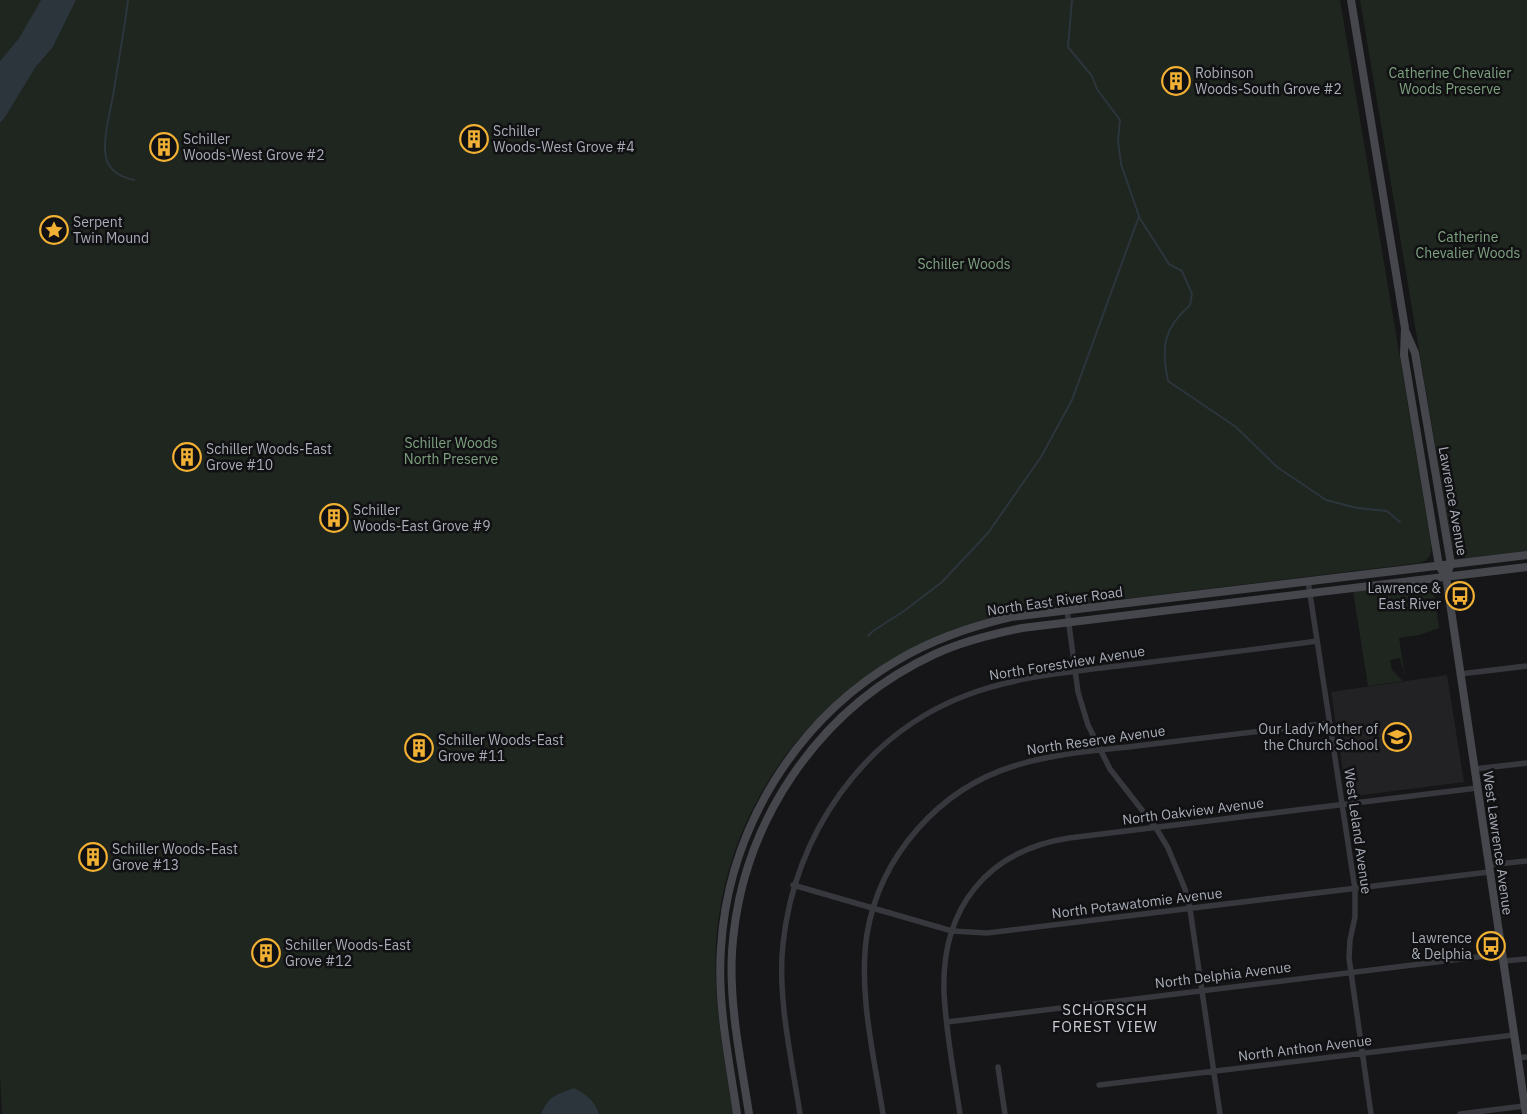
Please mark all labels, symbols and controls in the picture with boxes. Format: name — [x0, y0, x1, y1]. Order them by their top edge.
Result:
place label: Robinson Woods-South Grove #2 — [1195, 64, 1342, 98]
park label: Catherine Chevalier Woods Preserve — [1389, 64, 1511, 98]
building icon: Robinson Woods-South Grove #2 — [1161, 66, 1191, 96]
place label: Schiller Woods-West Grove #4 — [493, 122, 635, 156]
building icon: Schiller Woods-West Grove #4 — [459, 124, 489, 154]
place label: Schiller Woods-West Grove #2 — [183, 130, 325, 164]
building icon: Schiller Woods-West Grove #2 — [149, 132, 179, 162]
place label: Serpent Twin Mound — [73, 213, 149, 247]
place icon: Serpent Twin Mound — [39, 215, 69, 245]
park label: Catherine Chevalier Woods — [1416, 228, 1521, 262]
park label: Schiller Woods — [917, 255, 1011, 273]
park label: Schiller Woods North Preserve — [404, 434, 499, 468]
place label: Schiller Woods-East Grove #10 — [206, 440, 332, 474]
building icon: Schiller Woods-East Grove #10 — [172, 442, 202, 472]
street label: Lawrence Avenue — [1435, 445, 1472, 557]
place label: Schiller Woods-East Grove #9 — [353, 501, 491, 535]
building icon: Schiller Woods-East Grove #9 — [319, 503, 349, 533]
place label: Lawrence & East River — [1367, 579, 1441, 613]
bus stop icon: Lawrence & East River — [1445, 581, 1475, 611]
street label: North East River Road — [986, 583, 1124, 619]
street label: North Forestview Avenue — [988, 642, 1147, 684]
place label: Our Lady Mother of the Church School — [1258, 720, 1378, 754]
street label: North Reserve Avenue — [1026, 721, 1167, 759]
school or university icon: Our Lady Mother of the Church School — [1382, 722, 1412, 752]
place label: Schiller Woods-East Grove #11 — [438, 731, 564, 765]
building icon: Schiller Woods-East Grove #11 — [404, 733, 434, 763]
street label: West Leland Avenue — [1340, 767, 1376, 895]
street label: West Lawrence Avenue — [1479, 770, 1517, 917]
street label: North Oakview Avenue — [1121, 793, 1265, 829]
place label: Schiller Woods-East Grove #13 — [112, 840, 238, 874]
building icon: Schiller Woods-East Grove #13 — [78, 842, 108, 872]
street label: North Potawatomie Avenue — [1051, 884, 1224, 922]
place label: Lawrence & Delphia — [1411, 929, 1473, 963]
bus stop icon: Lawrence & Delphia — [1476, 931, 1506, 961]
place label: Schiller Woods-East Grove #12 — [285, 936, 411, 970]
building icon: Schiller Woods-East Grove #12 — [251, 938, 281, 968]
street label: North Delphia Avenue — [1154, 958, 1292, 992]
district label: SCHORSCH FOREST VIEW — [1052, 1000, 1158, 1036]
street label: North Anthon Avenue — [1237, 1031, 1373, 1065]

